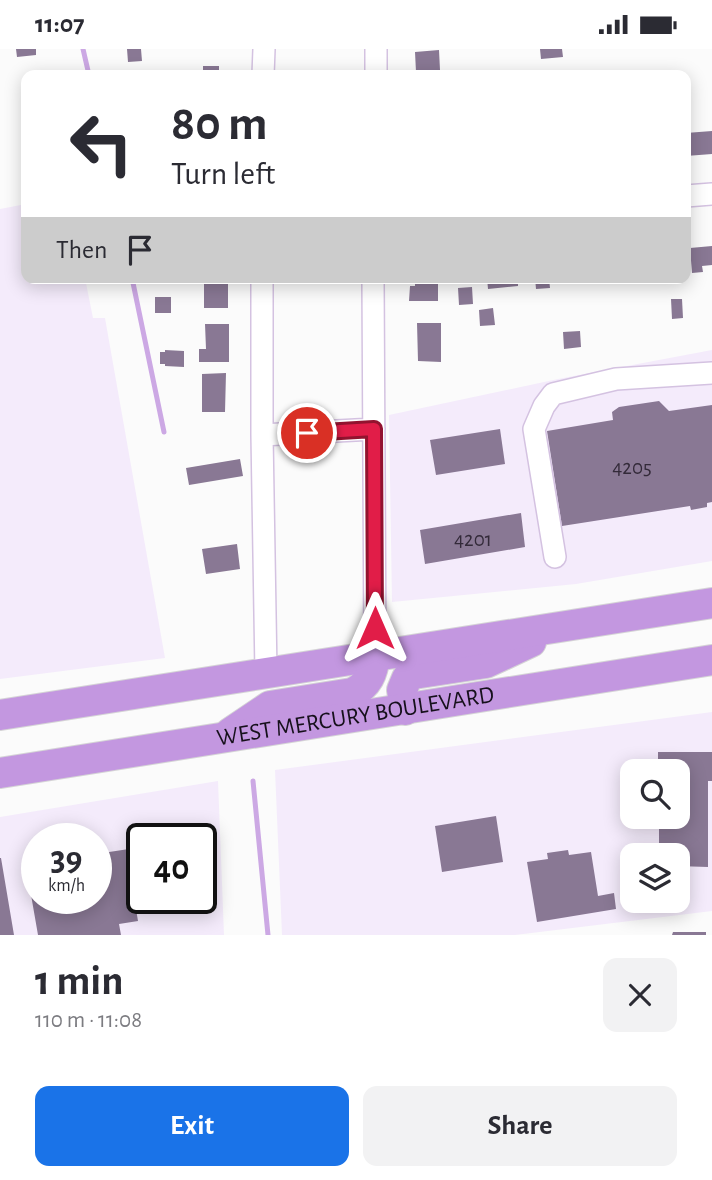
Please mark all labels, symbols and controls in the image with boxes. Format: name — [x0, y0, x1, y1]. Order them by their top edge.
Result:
text: 11:07 — [35, 11, 84, 37]
icon: left — [56, 98, 147, 189]
text: 80 m — [171, 100, 268, 149]
text: Turn left — [171, 158, 275, 190]
icon: arrive — [121, 231, 159, 269]
text: Then — [56, 237, 107, 263]
pin — [277, 403, 337, 463]
icon: arrive — [288, 414, 326, 452]
house number: 4205 — [612, 457, 652, 478]
house number: 4201 — [454, 529, 492, 550]
position arrow — [338, 591, 412, 665]
street label: WEST MERCURY BOULEVARD — [215, 683, 496, 750]
map controls — [620, 759, 690, 913]
button: search — [620, 759, 690, 829]
speed limit sign: 40 — [126, 823, 217, 914]
text: 39 — [50, 842, 82, 877]
button: layers — [620, 843, 690, 913]
text: km/h — [48, 877, 85, 895]
button: close — [603, 958, 677, 1032]
text: 1 min — [35, 960, 124, 1002]
text: 110 m · 11:08 — [35, 1009, 142, 1032]
button: Exit — [35, 1086, 349, 1166]
button: Share — [363, 1086, 677, 1166]

